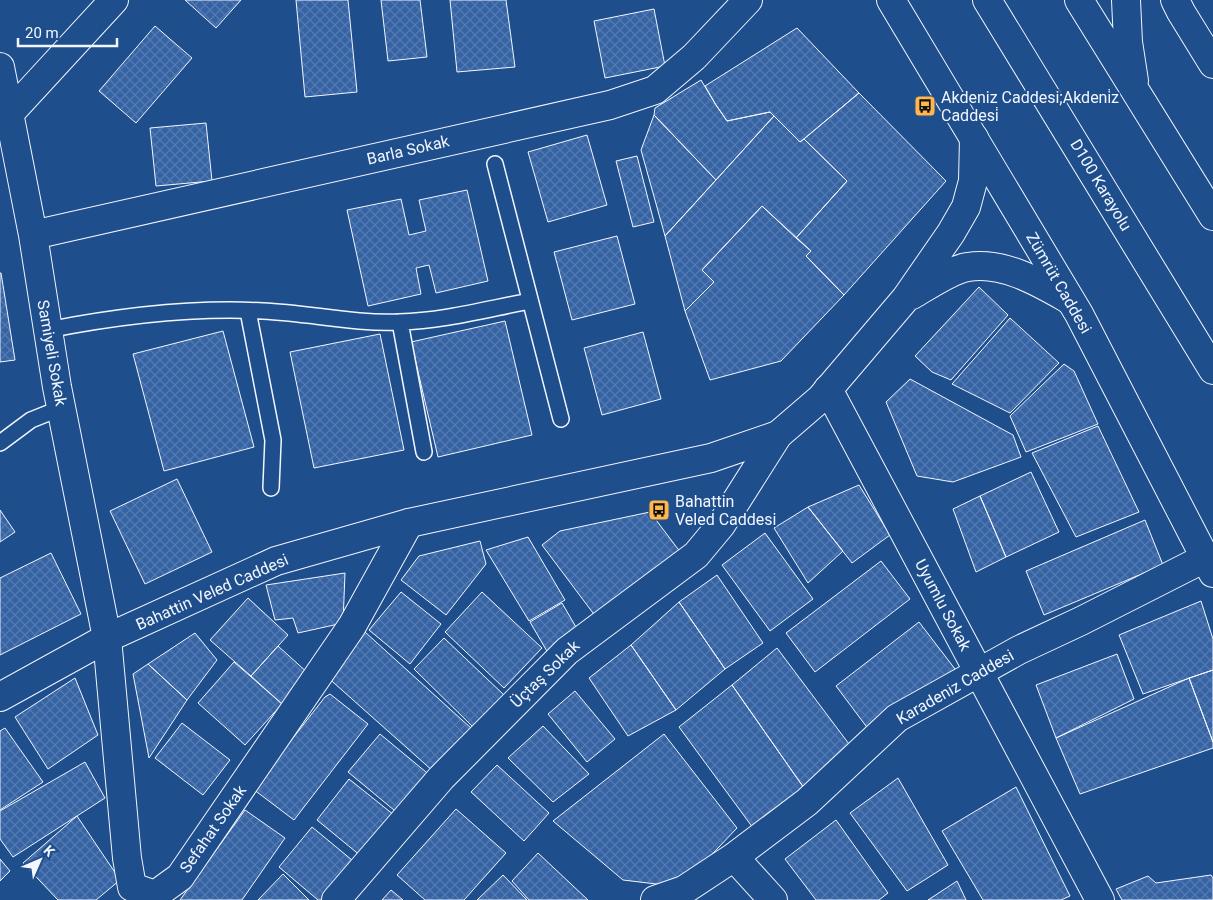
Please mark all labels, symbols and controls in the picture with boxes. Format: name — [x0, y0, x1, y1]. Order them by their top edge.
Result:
scale bar — [18, 15, 116, 47]
text: 20 m — [25, 24, 59, 42]
place label: Akdeniz Caddesi;Akdeni̇z Caddesi̇ — [941, 88, 1119, 125]
bus stop icon: Akdeniz Caddesi;Akdeni̇z Caddesi̇ — [913, 94, 937, 118]
street label: Barla Sokak — [365, 131, 452, 169]
street label: D100 Karayolu — [1066, 136, 1136, 234]
street label: Zümrüt Caddesi — [1022, 229, 1096, 337]
street label: Samiyeli Sokak — [33, 298, 71, 408]
place label: Bahattin Veled Caddesi — [675, 492, 777, 529]
bus stop icon: Bahattin Veled Caddesi — [647, 498, 671, 522]
street label: Bahattin Veled Caddesi — [133, 550, 291, 634]
street label: Uyumlu Sokak — [911, 556, 976, 655]
street label: Üçtaş Sokak — [507, 636, 584, 712]
street label: Karadeniz Caddesi — [893, 646, 1017, 728]
street label: Sefahat Sokak — [176, 781, 251, 876]
north arrow — [15, 835, 65, 885]
text: K — [40, 842, 58, 860]

